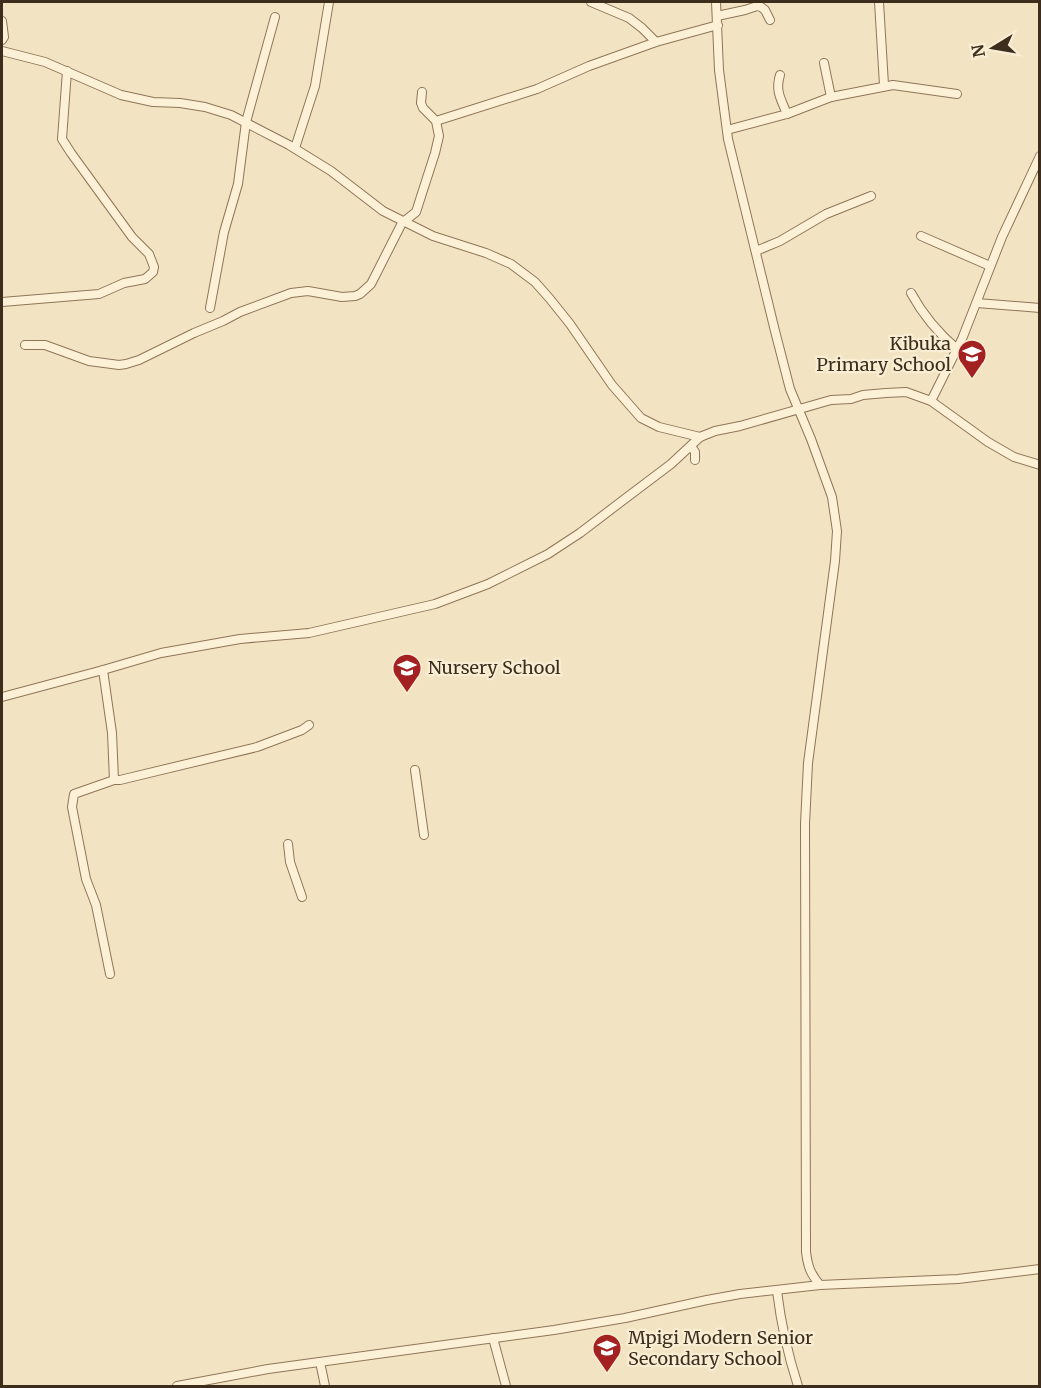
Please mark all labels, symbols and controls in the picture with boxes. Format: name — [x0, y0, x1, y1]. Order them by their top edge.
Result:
north arrow — [963, 18, 1023, 78]
text: N — [967, 42, 989, 59]
place label: Kibuka Primary School — [816, 332, 951, 376]
school or university icon: Kibuka Primary School — [956, 338, 988, 380]
school or university icon: Nursery School — [391, 652, 423, 694]
place label: Nursery School — [428, 656, 561, 679]
place label: Mpigi Modern Senior Secondary School — [628, 1326, 813, 1370]
school or university icon: Mpigi Modern Senior Secondary School — [591, 1332, 623, 1374]

